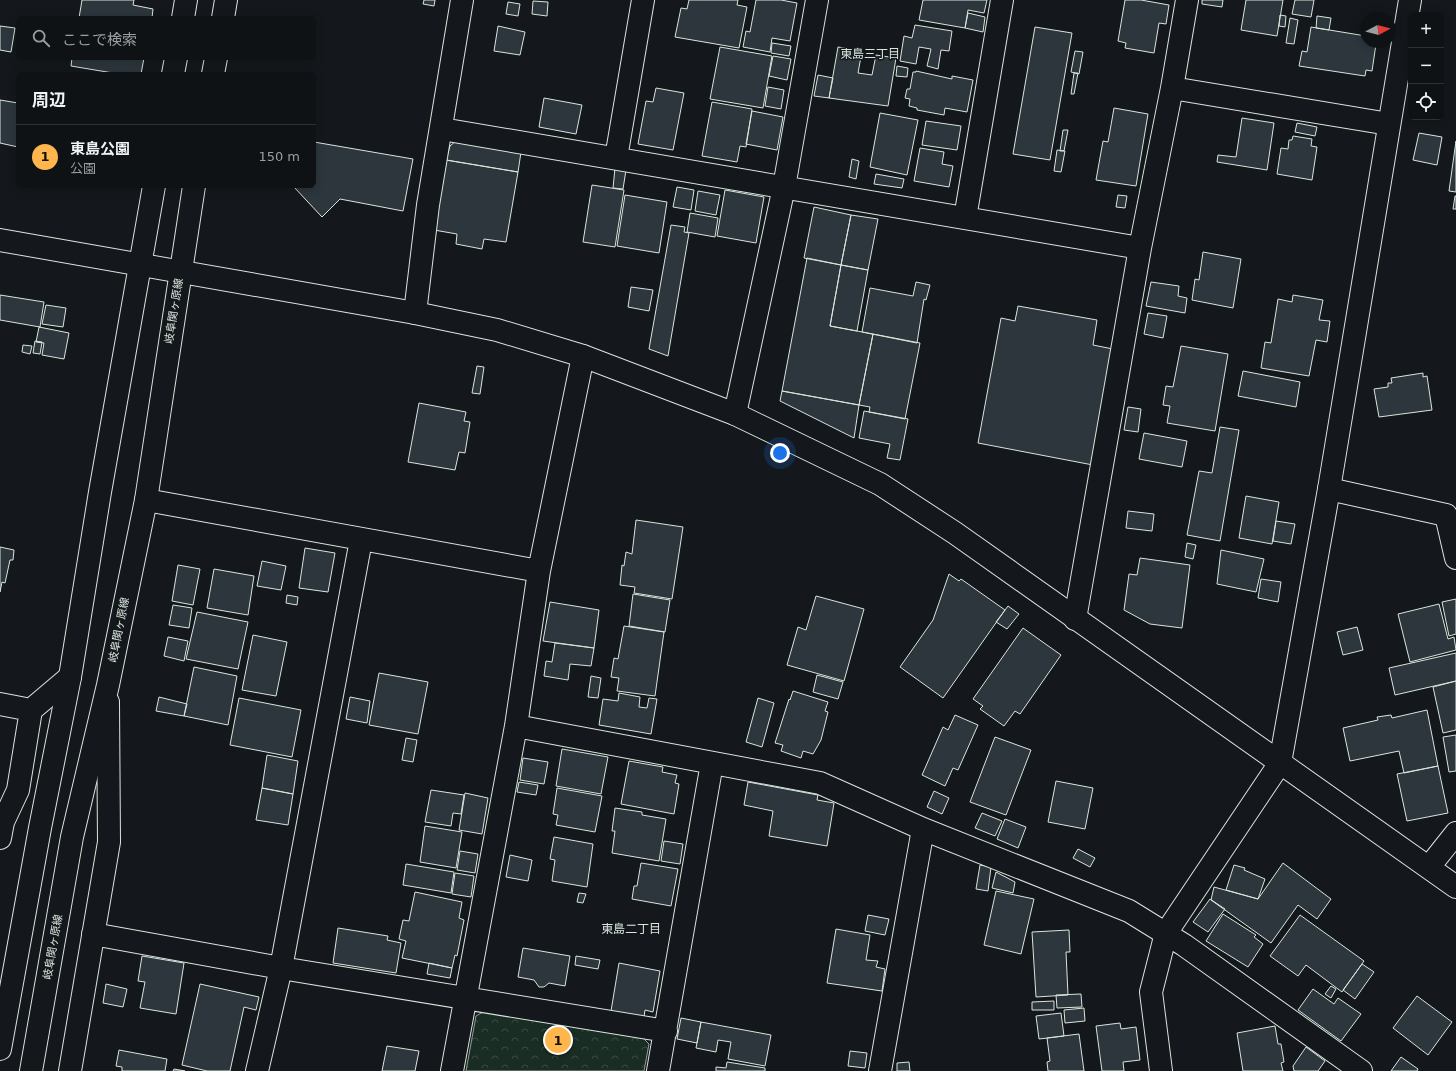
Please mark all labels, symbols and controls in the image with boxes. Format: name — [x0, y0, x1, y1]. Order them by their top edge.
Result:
north arrow — [1360, 12, 1396, 48]
map controls — [1408, 12, 1444, 120]
button: + — [1408, 12, 1444, 48]
search box — [16, 16, 316, 60]
icon: search — [30, 27, 52, 49]
text: ここで検索 — [62, 31, 137, 49]
district label: 東島三丁目 — [840, 47, 900, 61]
button: − — [1408, 48, 1444, 84]
button: locate — [1408, 84, 1444, 120]
text: 周辺 — [32, 90, 66, 110]
text: 東島公園 — [70, 140, 130, 158]
text: 1 — [40, 149, 50, 164]
text: 150 m — [258, 149, 300, 164]
text: 公園 — [70, 161, 96, 176]
street label: 岐阜関ヶ原線 — [162, 277, 186, 345]
your location — [770, 443, 790, 463]
street label: 岐阜関ヶ原線 — [106, 596, 132, 664]
street label: 岐阜関ヶ原線 — [41, 913, 65, 981]
district label: 東島二丁目 — [601, 922, 661, 936]
pin: 1 — [545, 1025, 571, 1055]

